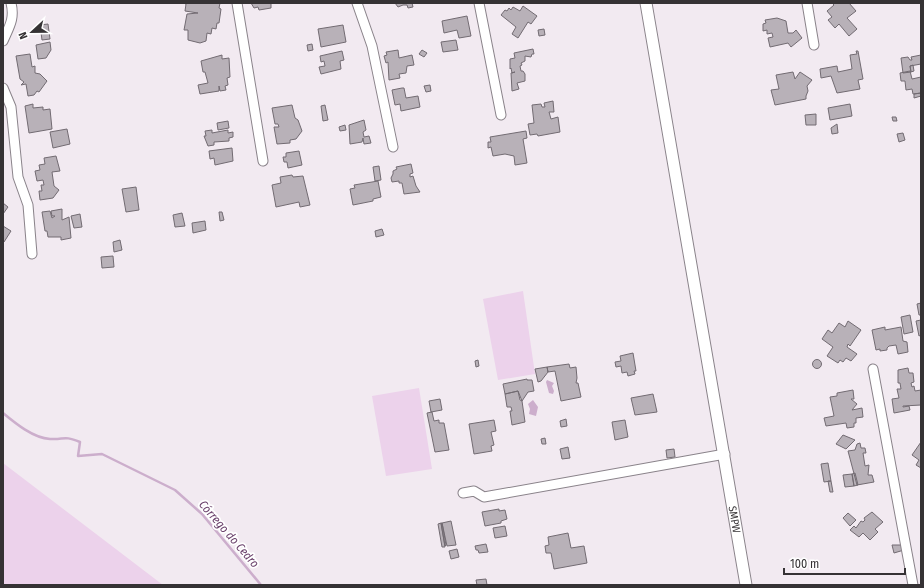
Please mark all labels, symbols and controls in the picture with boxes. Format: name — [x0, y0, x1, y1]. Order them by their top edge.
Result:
north arrow — [12, 12, 52, 52]
text: N — [16, 30, 30, 41]
water label: Córrego do Cedro — [196, 498, 262, 570]
street label: SMPW — [726, 505, 743, 534]
scale bar — [784, 550, 905, 576]
text: 100 m — [790, 557, 819, 571]

